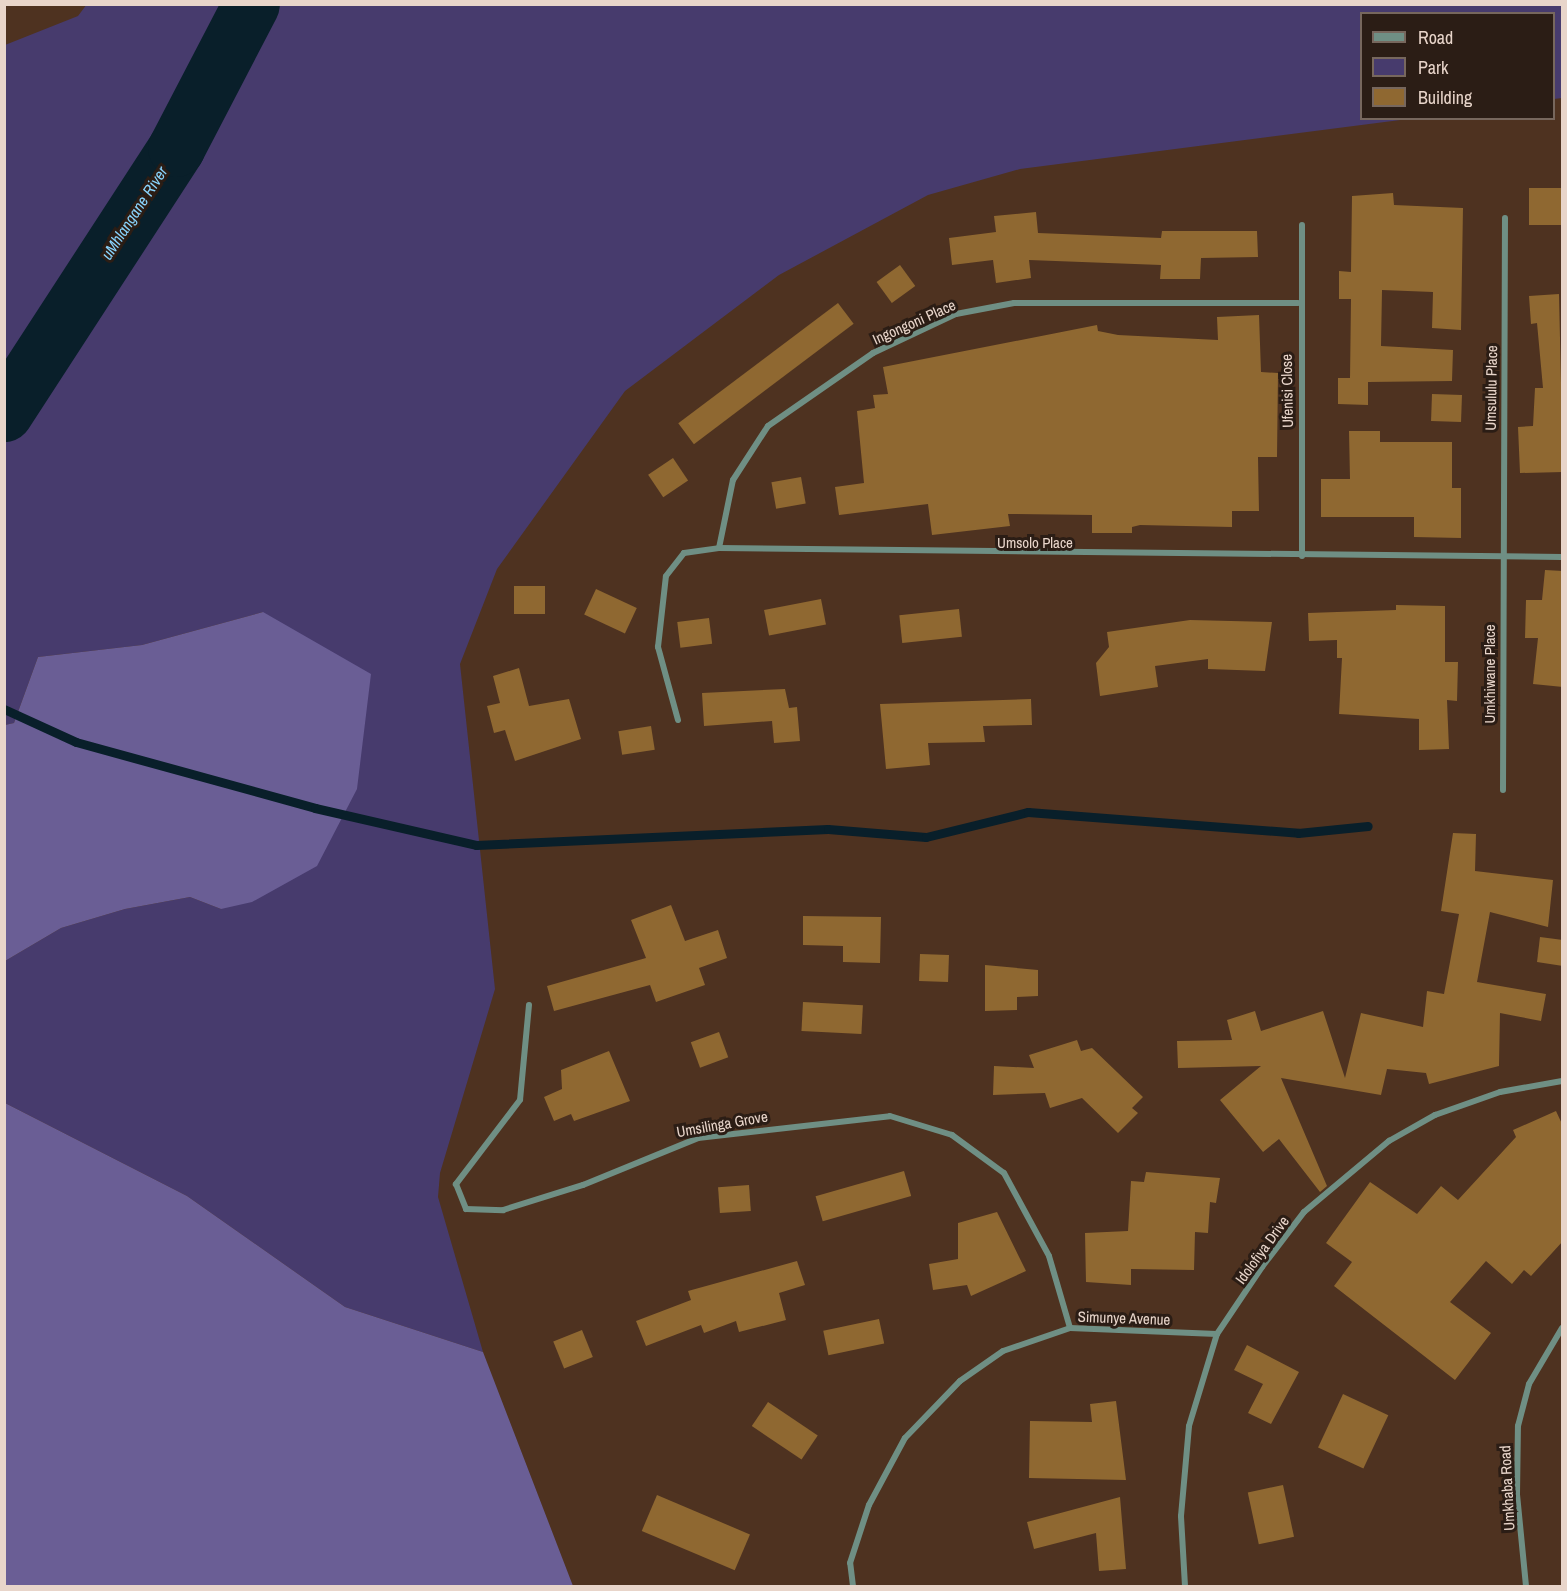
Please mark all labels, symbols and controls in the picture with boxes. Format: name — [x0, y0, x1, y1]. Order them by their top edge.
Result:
legend — [1360, 12, 1555, 120]
text: Road — [1418, 25, 1453, 50]
text: Park — [1418, 55, 1448, 80]
text: Building — [1418, 85, 1472, 110]
water label: uMhlangane River — [97, 163, 171, 263]
street label: Ingongoni Place — [870, 296, 958, 348]
street label: Umsululu Place — [1481, 345, 1501, 431]
street label: Ufenisi Close — [1277, 354, 1297, 428]
street label: Umsolo Place — [997, 534, 1073, 552]
street label: Umkhiwane Place — [1481, 624, 1499, 724]
street label: Umsilinga Grove — [675, 1107, 769, 1141]
street label: Idolofiya Drive — [1231, 1213, 1293, 1287]
street label: Simunye Avenue — [1077, 1307, 1171, 1329]
street label: Umkhaba Road — [1496, 1445, 1518, 1531]

